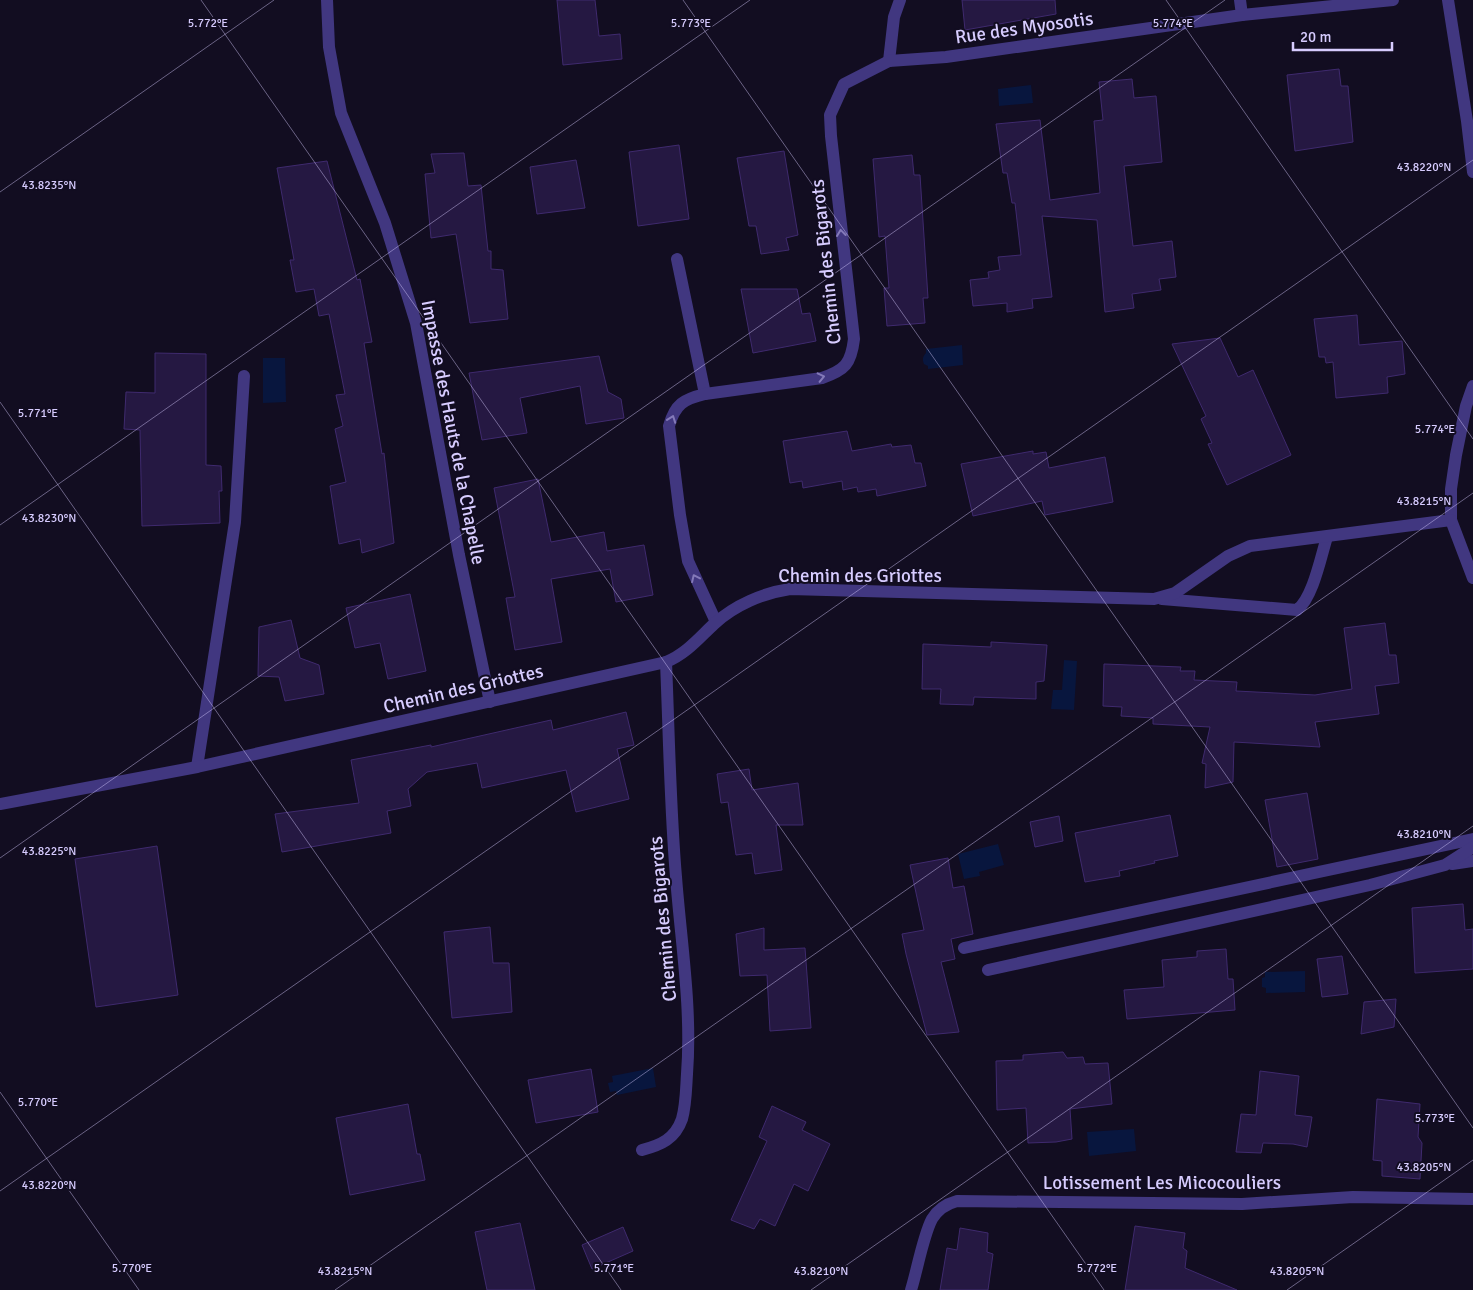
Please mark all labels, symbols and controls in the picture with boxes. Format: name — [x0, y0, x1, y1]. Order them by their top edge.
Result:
street label: Rue des Myosotis — [954, 6, 1095, 50]
text: 5.772°E — [188, 16, 228, 31]
text: 5.773°E — [671, 16, 711, 31]
text: 5.774°E — [1153, 16, 1193, 31]
scale bar — [1293, 20, 1392, 52]
text: 20 m — [1300, 28, 1331, 46]
text: 43.8220°N — [1397, 160, 1451, 175]
text: 43.8235°N — [22, 178, 76, 193]
street label: Chemin des Bigarots — [805, 178, 847, 346]
one-way arrow — [836, 229, 847, 237]
street label: Impasse des Hauts de la Chapelle — [416, 298, 490, 567]
one-way arrow — [817, 372, 826, 383]
text: 5.771°E — [18, 406, 58, 421]
one-way arrow — [666, 415, 676, 424]
text: 5.774°E — [1415, 422, 1455, 437]
text: 43.8215°N — [1397, 494, 1451, 509]
text: 43.8230°N — [22, 511, 76, 526]
street label: Chemin des Griottes — [778, 564, 942, 588]
one-way arrow — [691, 574, 701, 583]
street label: Chemin des Griottes — [381, 659, 546, 719]
text: 43.8210°N — [1397, 827, 1451, 842]
street label: Chemin des Bigarots — [644, 835, 682, 1003]
text: 43.8225°N — [22, 844, 76, 859]
text: 5.770°E — [18, 1095, 58, 1110]
text: 5.773°E — [1415, 1111, 1455, 1126]
text: 43.8205°N — [1397, 1160, 1451, 1175]
street label: Lotissement Les Micocouliers — [1043, 1171, 1281, 1195]
text: 43.8220°N — [22, 1178, 76, 1193]
text: 5.770°E — [112, 1261, 152, 1276]
text: 5.771°E — [594, 1261, 634, 1276]
text: 5.772°E — [1077, 1261, 1117, 1276]
text: 43.8215°N — [318, 1264, 372, 1279]
text: 43.8210°N — [794, 1264, 848, 1279]
text: 43.8205°N — [1270, 1264, 1324, 1279]

